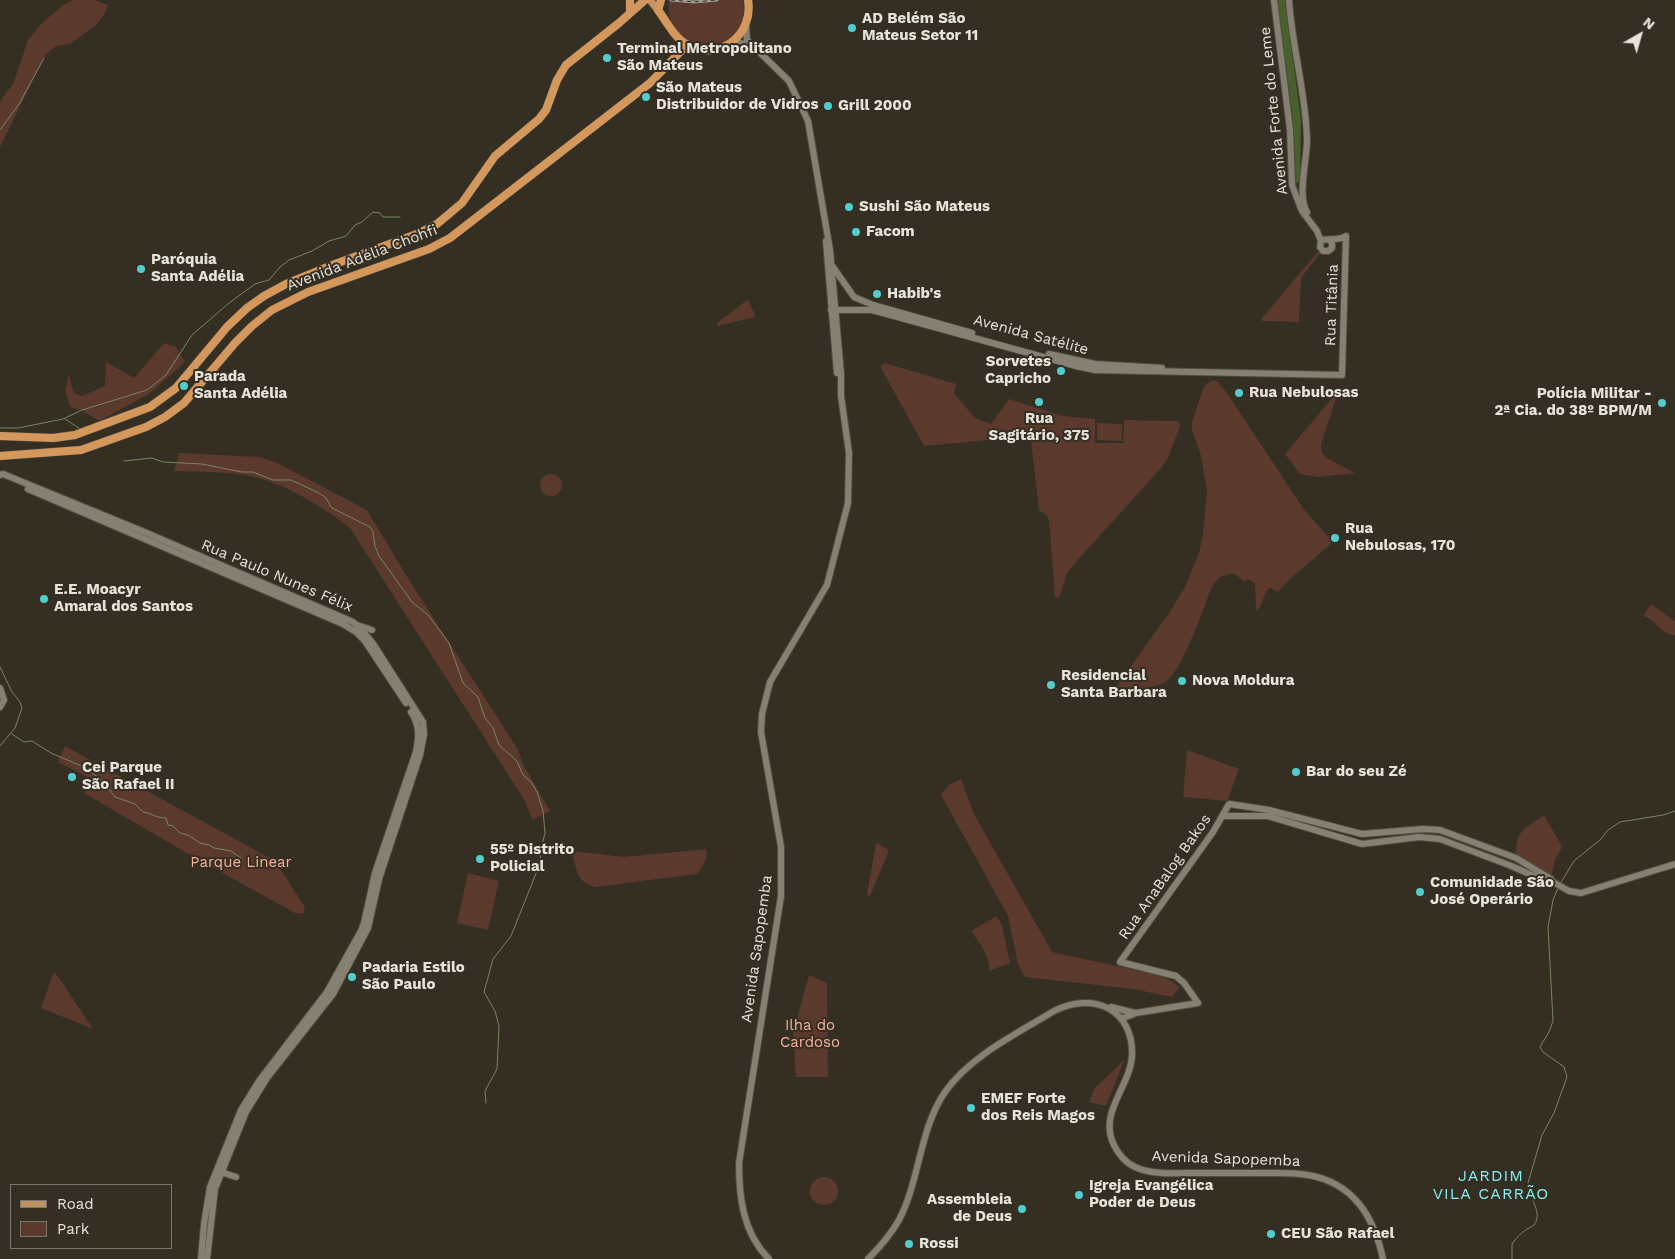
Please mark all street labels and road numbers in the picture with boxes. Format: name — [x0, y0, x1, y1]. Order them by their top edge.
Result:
street label: Avenida Forte do Leme — [1256, 26, 1292, 196]
street label: Avenida Adélia Chohfi — [284, 221, 440, 295]
street label: Rua Titânia — [1322, 264, 1342, 346]
street label: Avenida Satélite — [972, 311, 1090, 359]
street label: Rua Paulo Nunes Félix — [198, 536, 356, 616]
street label: Rua AnaBalog Bakos — [1115, 811, 1215, 943]
street label: Avenida Sapopemba — [738, 874, 776, 1024]
street label: Avenida Sapopemba — [1151, 1147, 1301, 1171]

